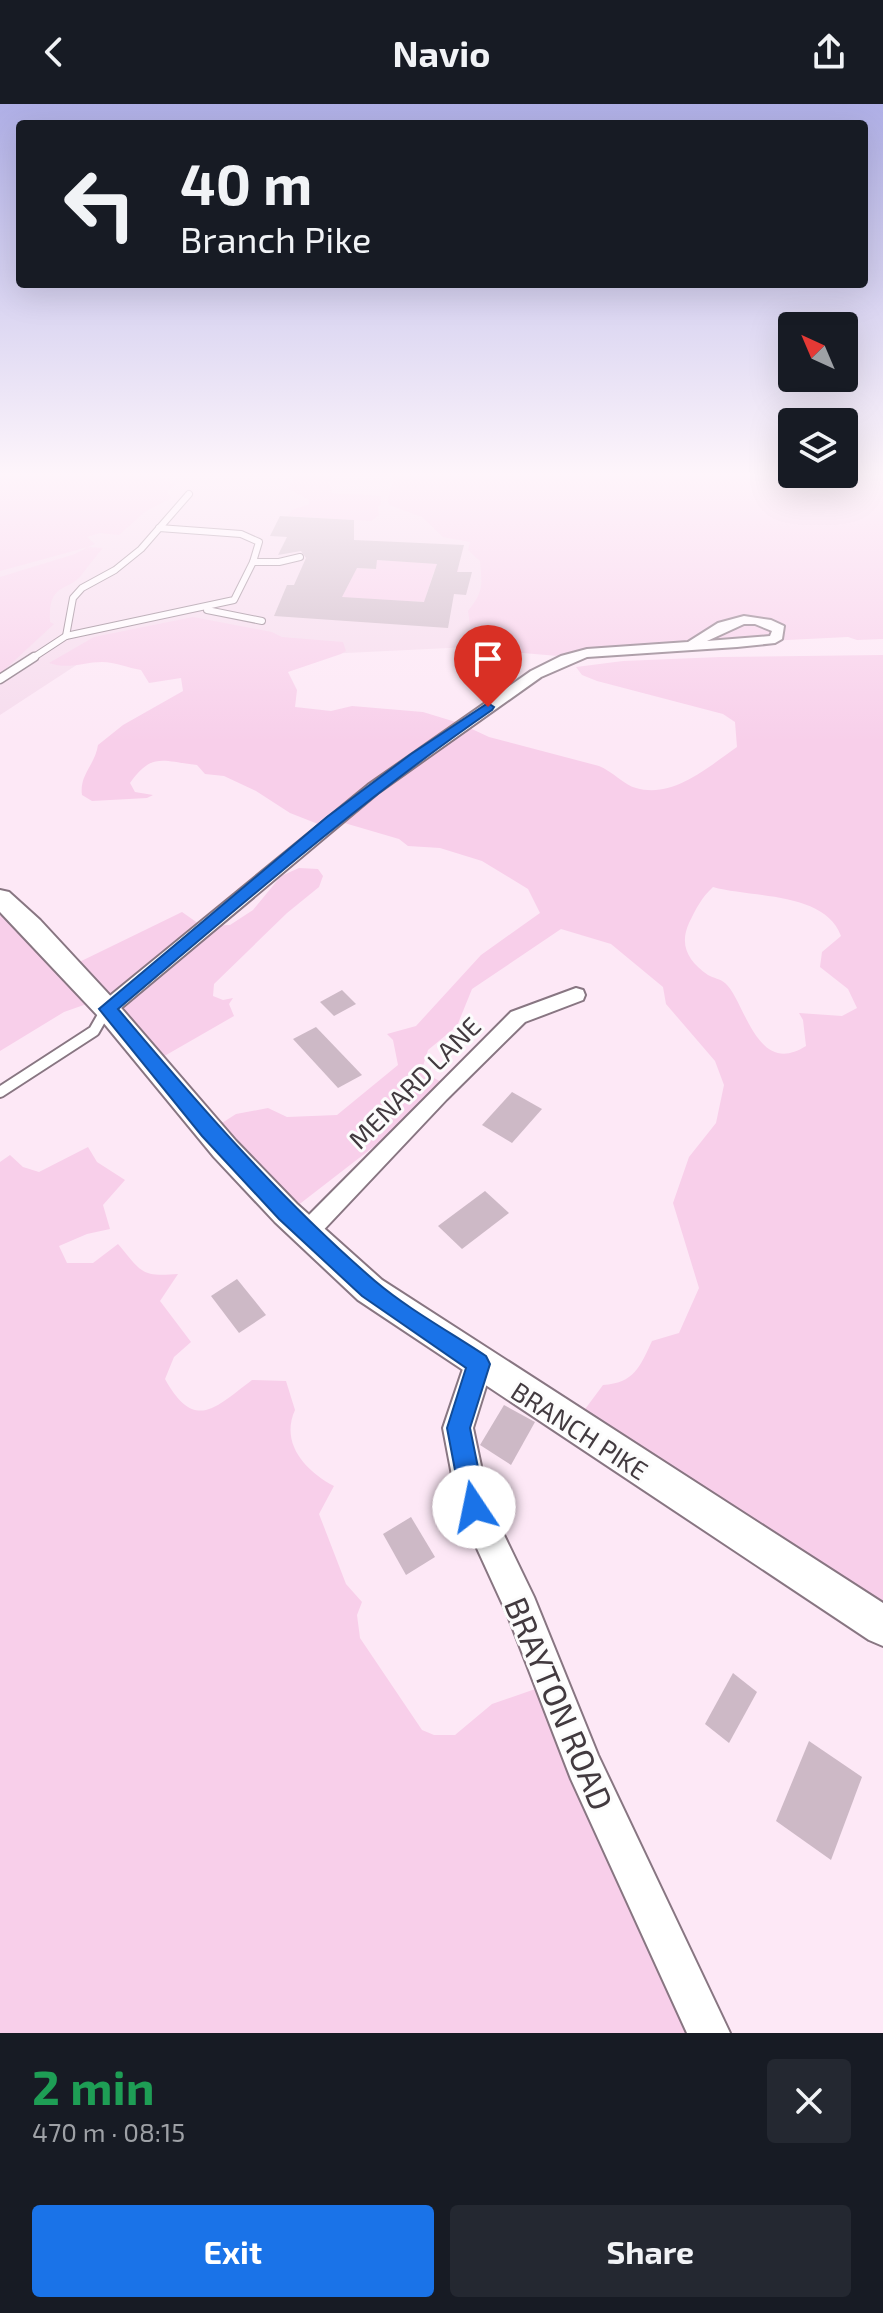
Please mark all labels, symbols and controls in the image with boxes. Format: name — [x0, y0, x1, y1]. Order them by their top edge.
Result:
icon: back — [32, 30, 76, 74]
icon: share — [807, 30, 851, 74]
text: Navio — [393, 31, 490, 74]
text: 40 m — [180, 149, 312, 216]
icon: left — [48, 152, 152, 256]
text: Branch Pike — [180, 217, 371, 260]
north arrow — [778, 312, 858, 392]
map controls — [778, 312, 858, 488]
button: layers — [778, 408, 858, 488]
pin — [454, 625, 522, 707]
icon: arrive — [466, 637, 510, 681]
street label: MENARD LANE — [342, 1010, 486, 1154]
street label: BRANCH PIKE — [506, 1374, 654, 1486]
position arrow — [432, 1465, 516, 1549]
street label: BRAYTON ROAD — [498, 1591, 622, 1815]
text: 2 min — [32, 2057, 155, 2115]
button: close — [767, 2059, 851, 2143]
text: 470 m · 08:15 — [32, 2116, 185, 2147]
button: Exit — [32, 2205, 434, 2297]
button: Share — [450, 2205, 851, 2297]

